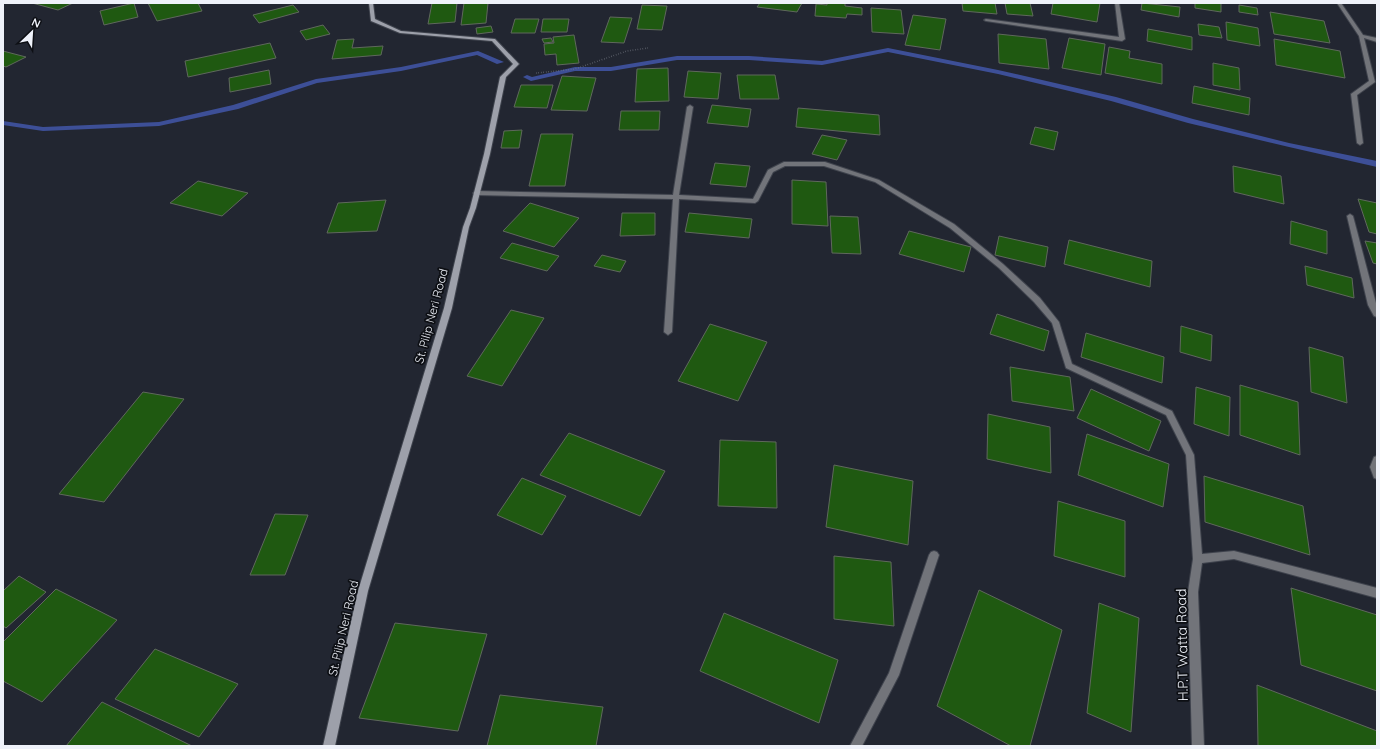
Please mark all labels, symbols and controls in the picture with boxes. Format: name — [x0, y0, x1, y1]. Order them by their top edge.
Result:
north arrow — [12, 12, 52, 52]
text: N — [30, 15, 43, 31]
street label: St. Pilip Neri Road — [411, 267, 451, 365]
street label: St. Pilip Neri Road — [325, 579, 361, 677]
street label: H.P.T Watta Road — [1172, 588, 1192, 702]

